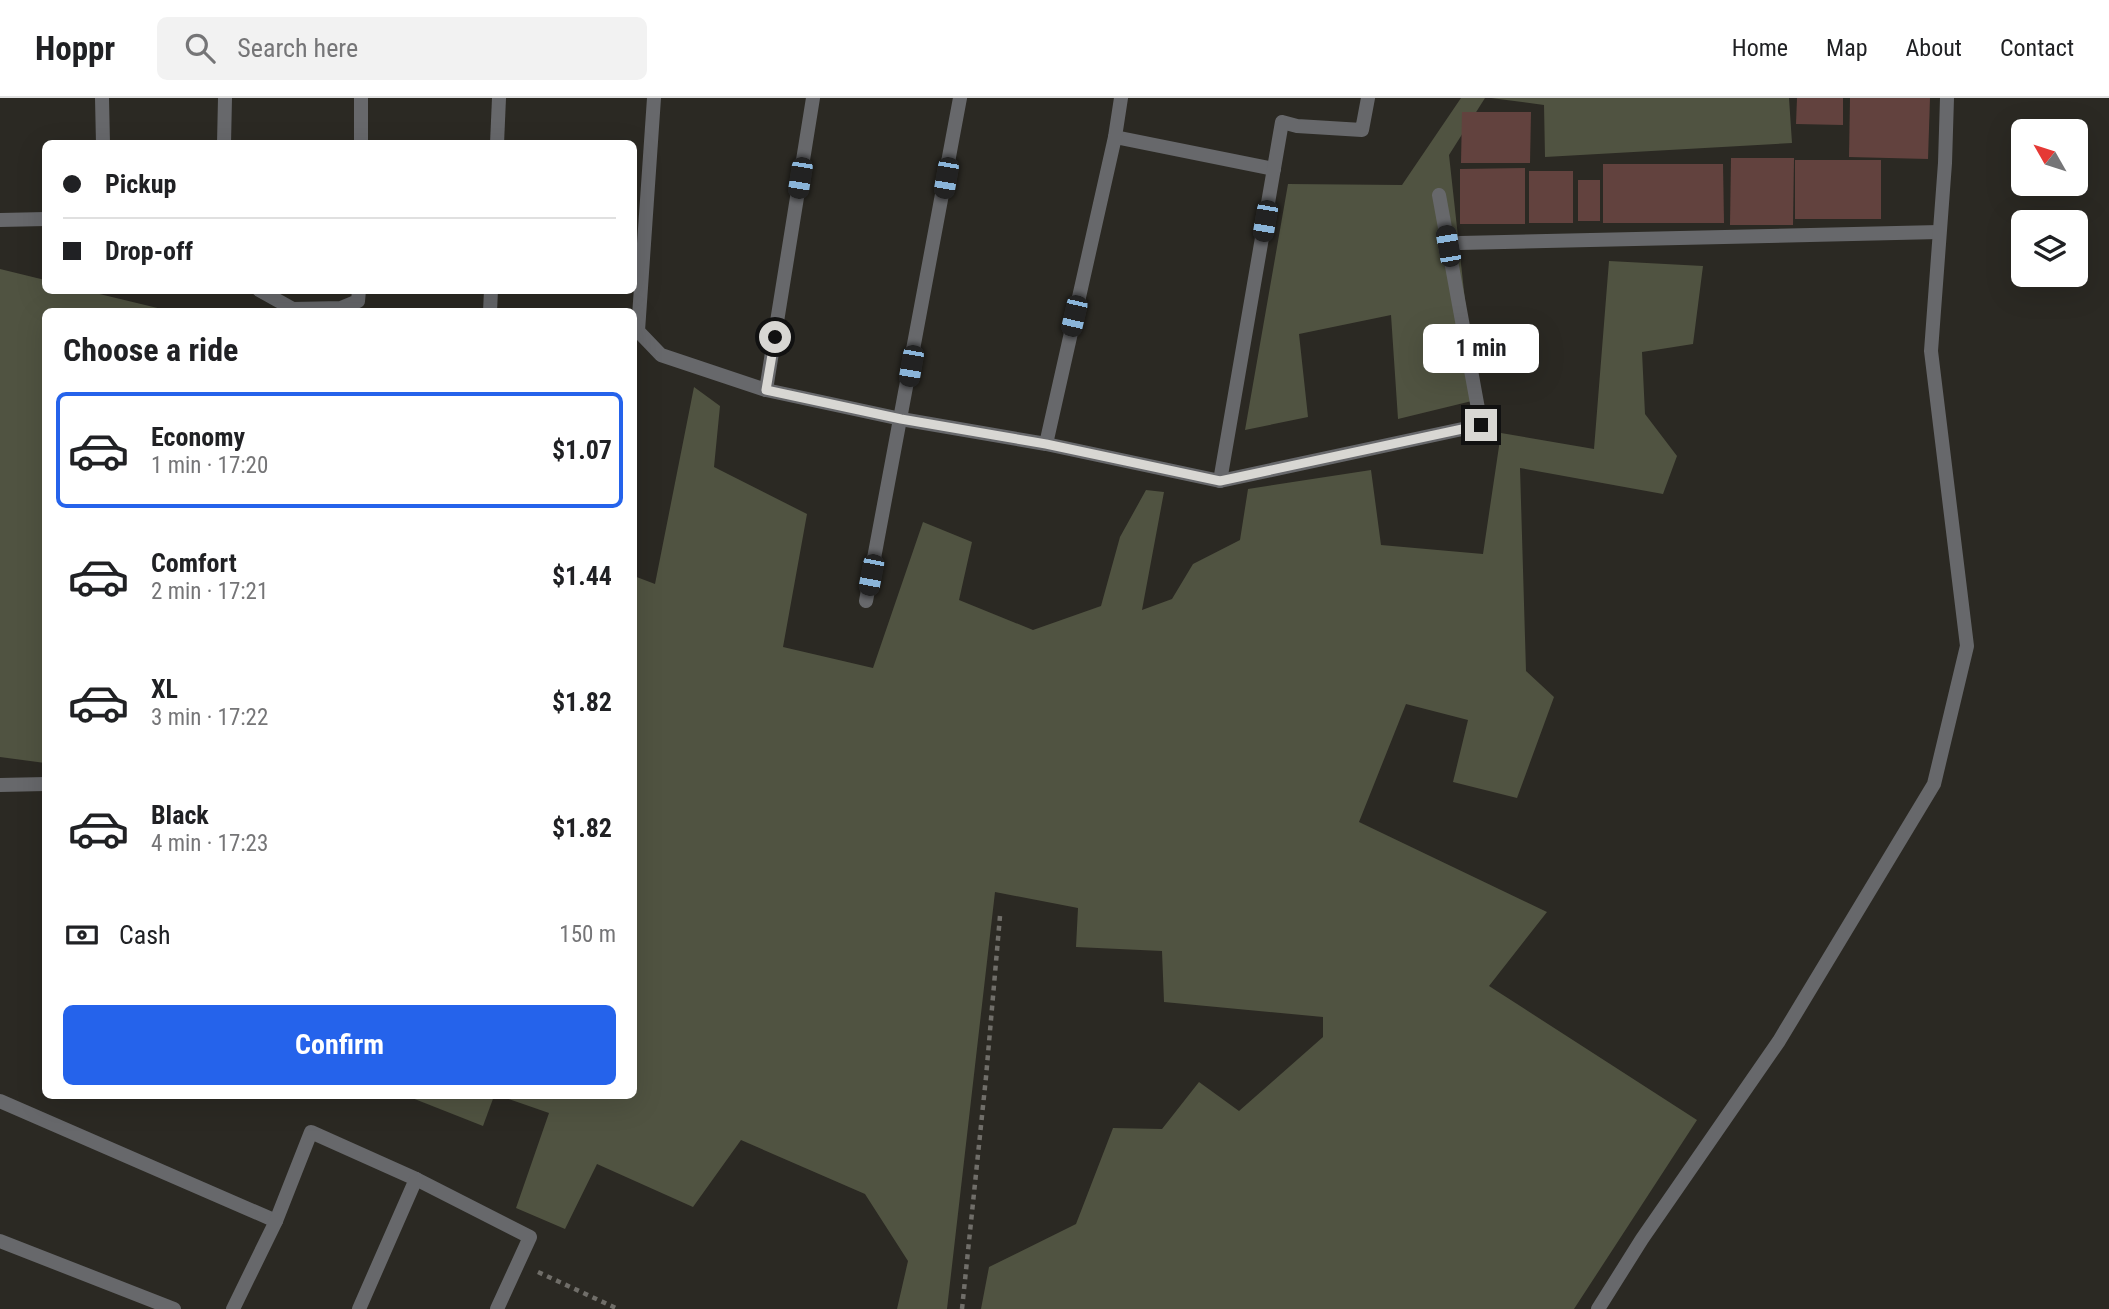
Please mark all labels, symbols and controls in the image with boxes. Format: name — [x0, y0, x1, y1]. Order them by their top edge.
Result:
search box — [157, 17, 647, 80]
text: Hoppr — [35, 29, 115, 68]
icon: search — [181, 29, 219, 67]
text: Search here — [237, 33, 358, 63]
text: Home — [1732, 34, 1788, 62]
text: Map — [1826, 34, 1868, 62]
text: About — [1906, 34, 1962, 62]
text: Contact — [2000, 34, 2074, 62]
north arrow — [2011, 119, 2088, 196]
map controls — [2011, 119, 2088, 287]
car — [933, 155, 960, 201]
car — [787, 156, 814, 200]
text: Pickup — [105, 169, 176, 199]
car — [1252, 198, 1279, 244]
button: layers — [2011, 210, 2088, 287]
car — [1435, 223, 1462, 269]
text: Drop-off — [105, 236, 193, 266]
car — [1060, 293, 1089, 339]
route start — [759, 321, 791, 353]
callout: 1 min — [1423, 324, 1539, 372]
text: Choose a ride — [63, 331, 238, 369]
text: 1 min — [1455, 335, 1507, 362]
car — [898, 343, 925, 389]
route end — [1465, 409, 1497, 441]
icon: car — [67, 419, 130, 482]
text: Economy — [151, 422, 245, 452]
text: $1.07 — [552, 435, 612, 465]
text: 1 min · 17:20 — [151, 452, 268, 479]
icon: car — [67, 545, 130, 608]
text: Comfort — [151, 548, 237, 578]
car — [857, 552, 886, 598]
text: $1.44 — [552, 561, 612, 591]
text: 2 min · 17:21 — [151, 578, 268, 605]
icon: car — [67, 671, 130, 734]
text: XL — [151, 674, 178, 704]
text: $1.82 — [552, 687, 612, 717]
text: 3 min · 17:22 — [151, 704, 268, 731]
icon: car — [67, 797, 130, 860]
text: Black — [151, 800, 209, 830]
text: $1.82 — [552, 813, 612, 843]
text: 4 min · 17:23 — [151, 830, 268, 857]
icon: cash — [63, 916, 101, 954]
text: Cash — [119, 920, 171, 950]
text: 150 m — [559, 921, 616, 948]
button: Confirm — [63, 1005, 616, 1085]

